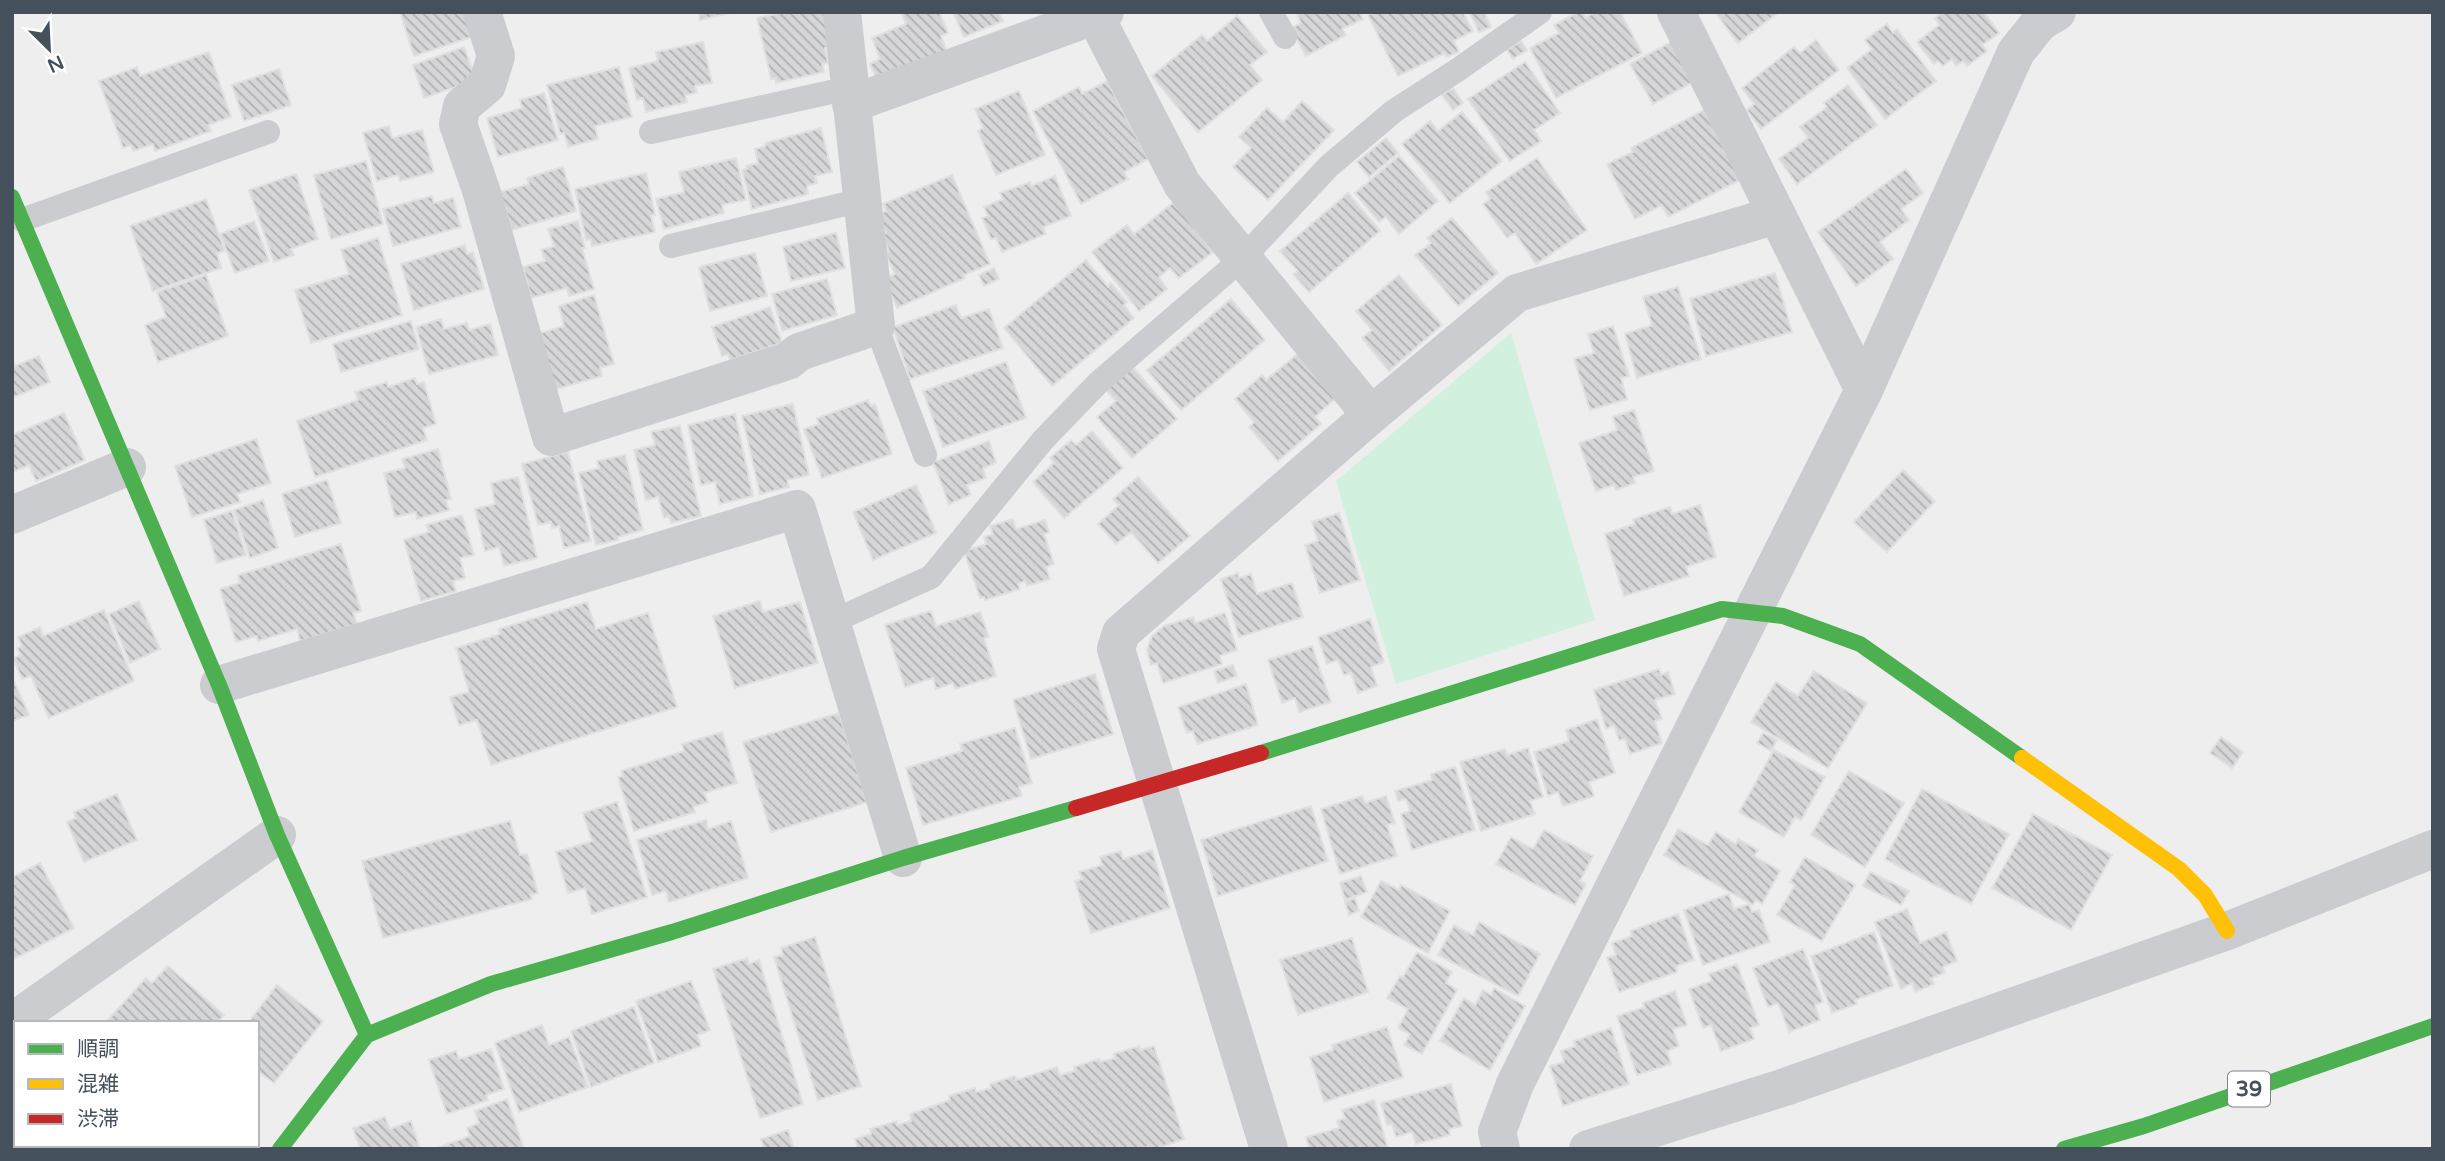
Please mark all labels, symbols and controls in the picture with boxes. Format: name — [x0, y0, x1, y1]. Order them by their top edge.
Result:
north arrow — [14, 14, 84, 84]
text: N — [44, 50, 67, 77]
legend — [14, 1021, 259, 1147]
text: 順調 — [77, 1037, 119, 1062]
text: 混雑 — [77, 1072, 119, 1097]
road number: 39 — [2228, 1072, 2270, 1106]
text: 渋滞 — [77, 1107, 119, 1132]

